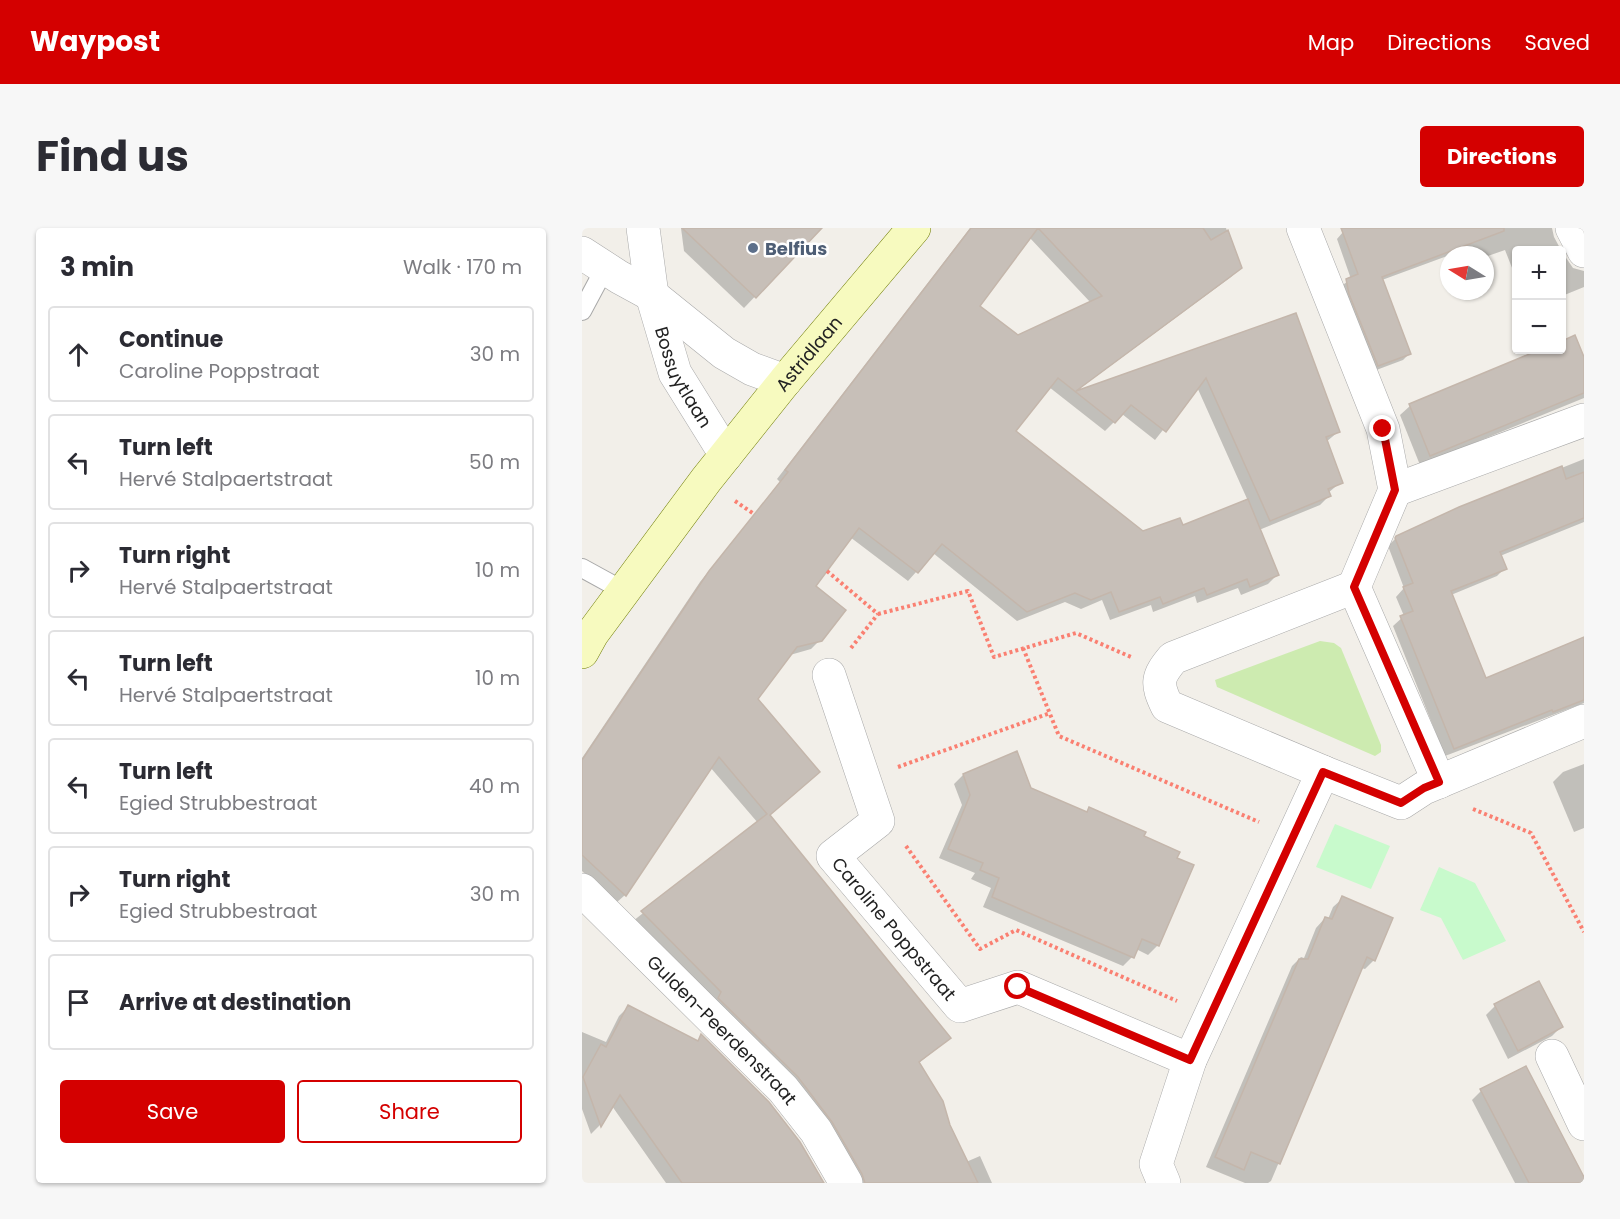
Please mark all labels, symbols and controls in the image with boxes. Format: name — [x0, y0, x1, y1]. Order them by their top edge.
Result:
text: Waypost — [30, 22, 160, 61]
text: Map — [1308, 28, 1354, 57]
text: Directions — [1387, 28, 1491, 57]
text: Saved — [1524, 28, 1590, 57]
button: Directions — [1420, 126, 1584, 187]
text: Find us — [36, 127, 189, 186]
place label: Belfius — [765, 236, 827, 261]
marker: Belfius — [746, 241, 760, 255]
north arrow — [1440, 246, 1494, 300]
map controls — [1512, 246, 1566, 354]
button: + — [1512, 246, 1566, 300]
text: 3 min — [60, 249, 134, 285]
text: Walk · 170 m — [403, 253, 522, 281]
button: − — [1512, 300, 1566, 354]
street label: Astridlaan — [769, 310, 847, 396]
text: Continue — [119, 324, 223, 355]
street label: Bossuytlaan — [649, 324, 718, 432]
icon: ahead — [62, 338, 95, 371]
text: 30 m — [470, 340, 520, 368]
text: Caroline Poppstraat — [119, 357, 320, 385]
route end — [1369, 415, 1395, 441]
text: Turn left — [119, 432, 213, 463]
icon: left — [62, 446, 95, 479]
text: 50 m — [469, 448, 520, 476]
text: Hervé Stalpaertstraat — [119, 465, 333, 493]
text: Turn right — [119, 540, 230, 571]
icon: right — [62, 554, 95, 587]
text: 10 m — [475, 556, 520, 584]
text: Hervé Stalpaertstraat — [119, 573, 333, 601]
text: Turn left — [119, 648, 213, 679]
icon: left — [62, 662, 95, 695]
text: 10 m — [475, 664, 520, 692]
text: Hervé Stalpaertstraat — [119, 681, 333, 709]
text: Turn left — [119, 756, 213, 787]
icon: left — [62, 770, 95, 803]
text: 40 m — [469, 772, 520, 800]
text: Egied Strubbestraat — [119, 789, 317, 817]
street label: Caroline Poppstraat — [826, 851, 962, 1005]
text: Turn right — [119, 864, 230, 895]
icon: right — [62, 878, 95, 911]
text: 30 m — [470, 880, 520, 908]
text: Egied Strubbestraat — [119, 897, 317, 925]
street label: Gulden-Peerdenstraat — [642, 949, 803, 1110]
route start — [1004, 973, 1030, 999]
icon: arrive — [62, 986, 95, 1019]
text: Arrive at destination — [119, 987, 351, 1018]
button: Save — [60, 1080, 285, 1143]
button: Share — [297, 1080, 522, 1143]

